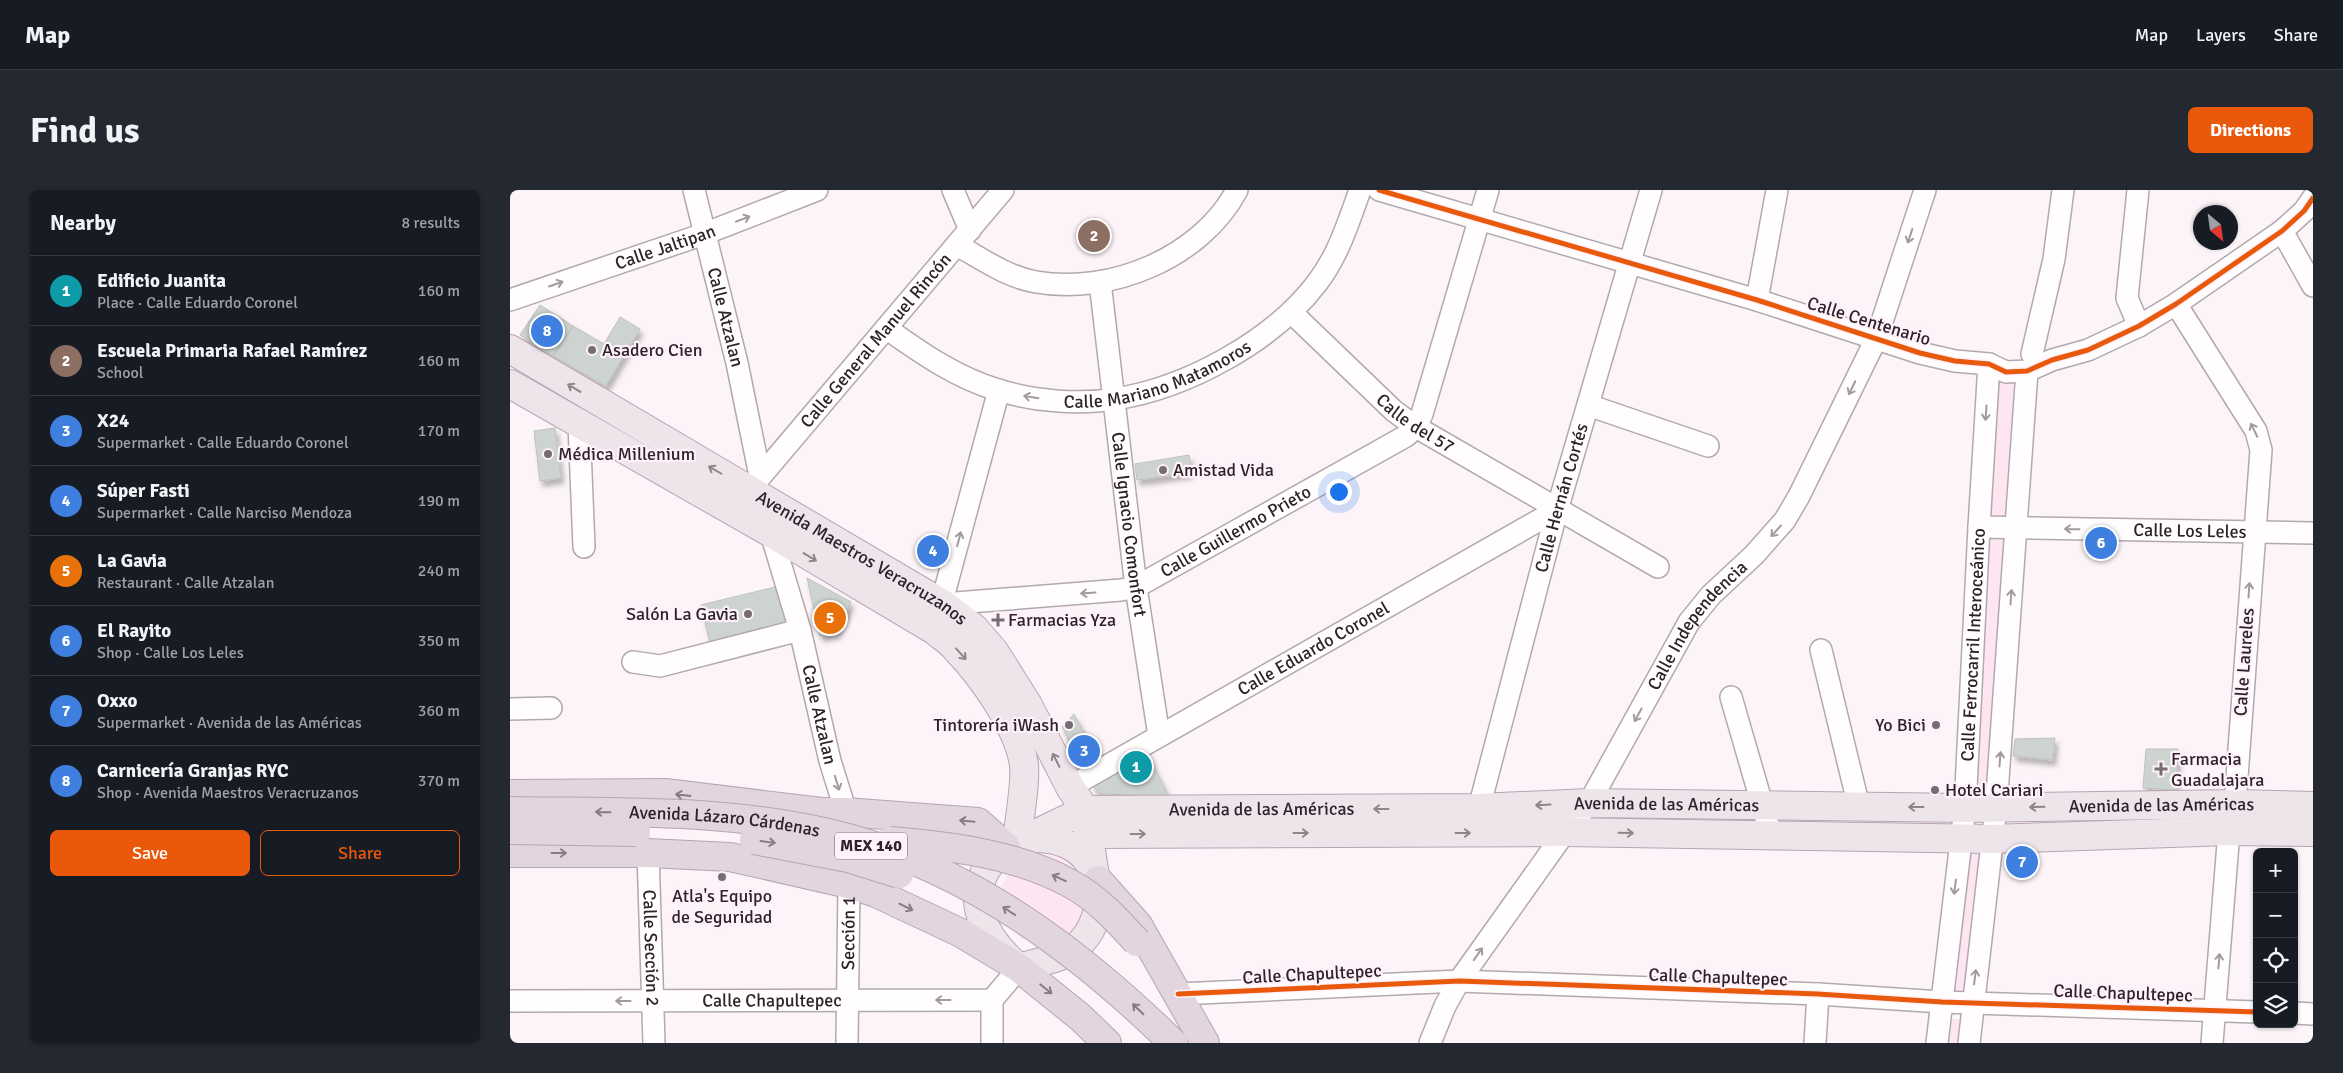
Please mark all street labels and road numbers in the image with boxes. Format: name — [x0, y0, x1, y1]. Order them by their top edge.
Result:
street label: Calle Jaltipan — [612, 220, 719, 274]
street label: Calle General Manuel Rincón — [795, 249, 956, 432]
street label: Calle Atzalan — [703, 265, 749, 369]
street label: Calle Centenario — [1805, 292, 1933, 350]
street label: Calle Mariano Matamoros — [1063, 335, 1255, 413]
street label: Calle del 57 — [1371, 389, 1458, 458]
street label: Calle Hernán Cortés — [1530, 421, 1593, 575]
street label: Calle Ignacio Comonfort — [1107, 431, 1151, 618]
street label: Calle Guillermo Prieto — [1156, 480, 1315, 582]
street label: Avenida Maestros Veracruzanos — [752, 485, 972, 630]
street label: Calle Los Leles — [2133, 519, 2247, 543]
street label: Calle Ferrocarril Interoceánico — [1956, 528, 1990, 762]
street label: Calle Independencia — [1643, 556, 1752, 694]
street label: Calle Eduardo Coronel — [1234, 597, 1393, 700]
street label: Calle Laureles — [2229, 607, 2259, 717]
street label: Calle Atzalan — [797, 662, 841, 767]
street label: Avenida de las Américas — [1573, 792, 1760, 816]
street label: Avenida de las Américas — [2068, 793, 2255, 817]
street label: Avenida de las Américas — [1169, 798, 1355, 821]
street label: Avenida Lázaro Cárdenas — [629, 801, 822, 842]
road number: MEX 140 — [835, 832, 907, 859]
street label: Calle Sección 2 — [638, 889, 664, 1007]
street label: Sección 1 — [837, 896, 860, 970]
street label: Calle Chapultepec — [1242, 959, 1382, 989]
street label: Calle Chapultepec — [1648, 964, 1788, 990]
street label: Calle Chapultepec — [2053, 980, 2193, 1006]
street label: Calle Chapultepec — [702, 989, 842, 1012]

